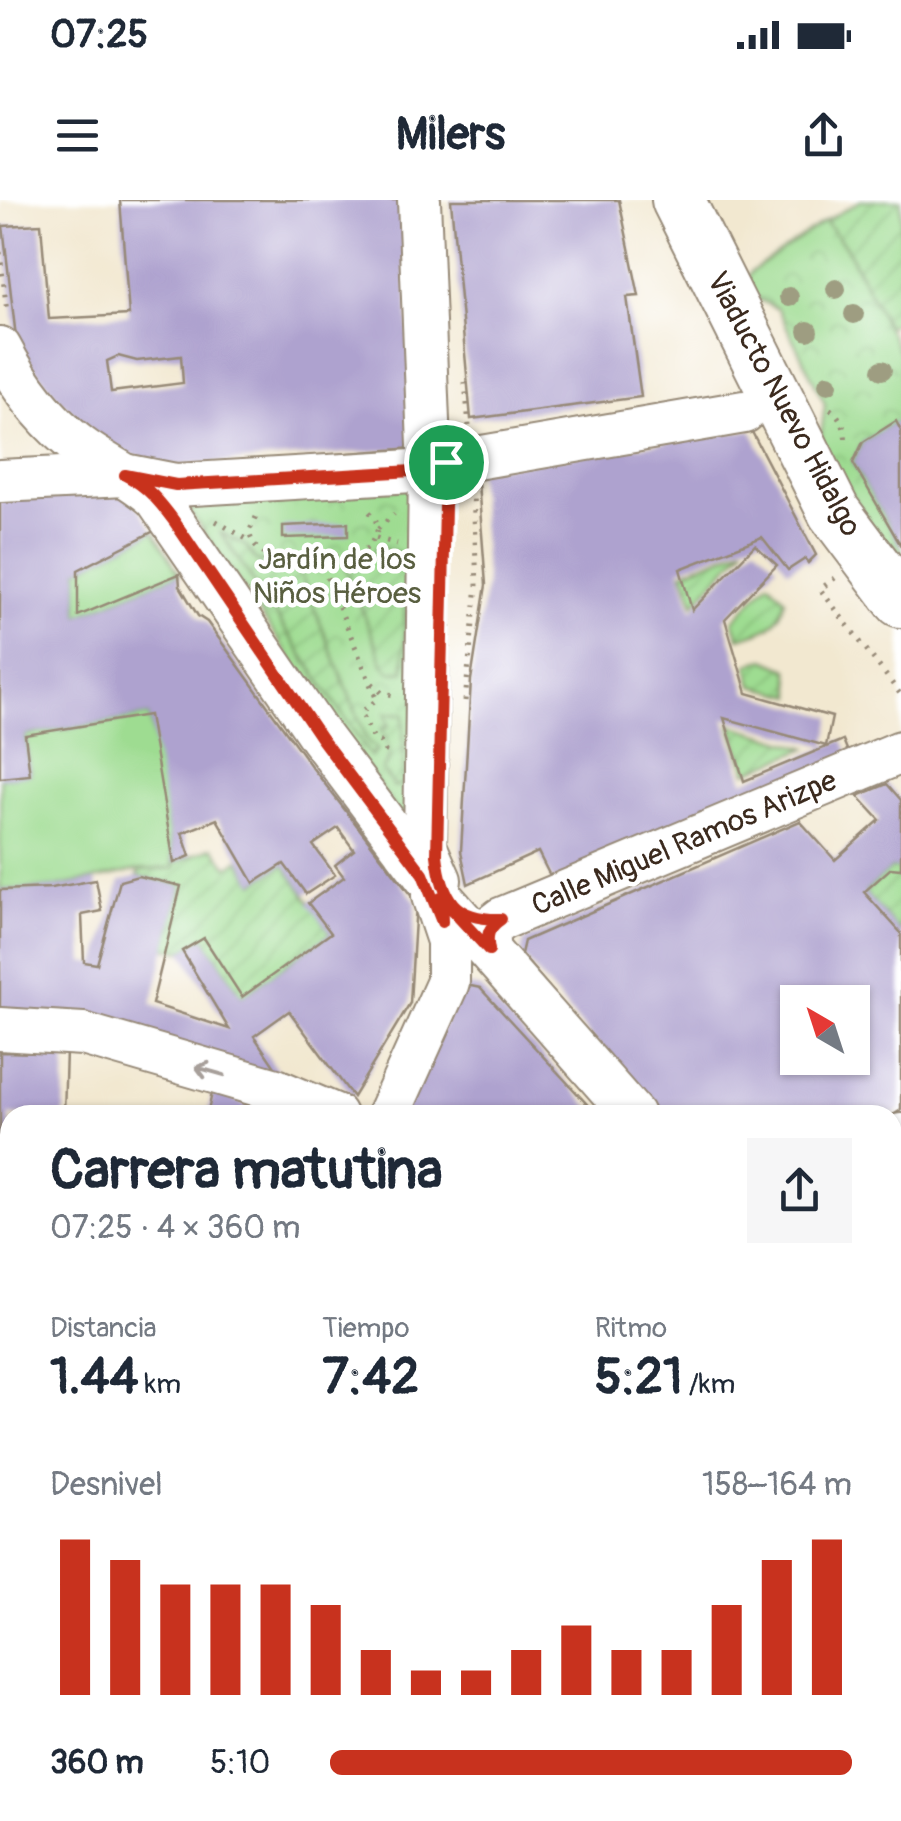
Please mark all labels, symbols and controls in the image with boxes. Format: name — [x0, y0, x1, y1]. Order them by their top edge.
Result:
text: 07:25 — [50, 11, 148, 59]
text: Milers — [396, 107, 505, 163]
icon: menu — [50, 108, 105, 163]
icon: share — [796, 108, 851, 163]
street label: Viaducto Nuevo Hidalgo — [699, 265, 869, 543]
pin — [404, 420, 489, 505]
icon: arrive — [419, 435, 474, 490]
park label: Jardín de los Niños Héroes — [253, 541, 421, 612]
street label: Calle Miguel Ramos Arizpe — [526, 762, 842, 924]
north arrow — [780, 985, 870, 1075]
map controls — [780, 985, 870, 1075]
one-way arrow — [195, 1061, 226, 1079]
text: Carrera matutina — [50, 1136, 443, 1205]
button: share — [747, 1138, 852, 1243]
text: 07:25 · 4 × 360 m — [50, 1208, 301, 1248]
text: Distancia — [50, 1311, 157, 1346]
text: Tiempo — [322, 1311, 410, 1346]
text: Ritmo — [595, 1311, 667, 1346]
text: 1.44 — [50, 1346, 139, 1409]
text: 7:42 — [322, 1346, 419, 1409]
text: 5:21 — [595, 1346, 683, 1409]
text: km — [139, 1367, 181, 1402]
text: /km — [683, 1367, 735, 1402]
text: Desnivel — [50, 1465, 163, 1505]
text: 158–164 m — [702, 1465, 852, 1505]
text: 360 m — [50, 1743, 144, 1783]
text: 5:10 — [210, 1743, 270, 1783]

